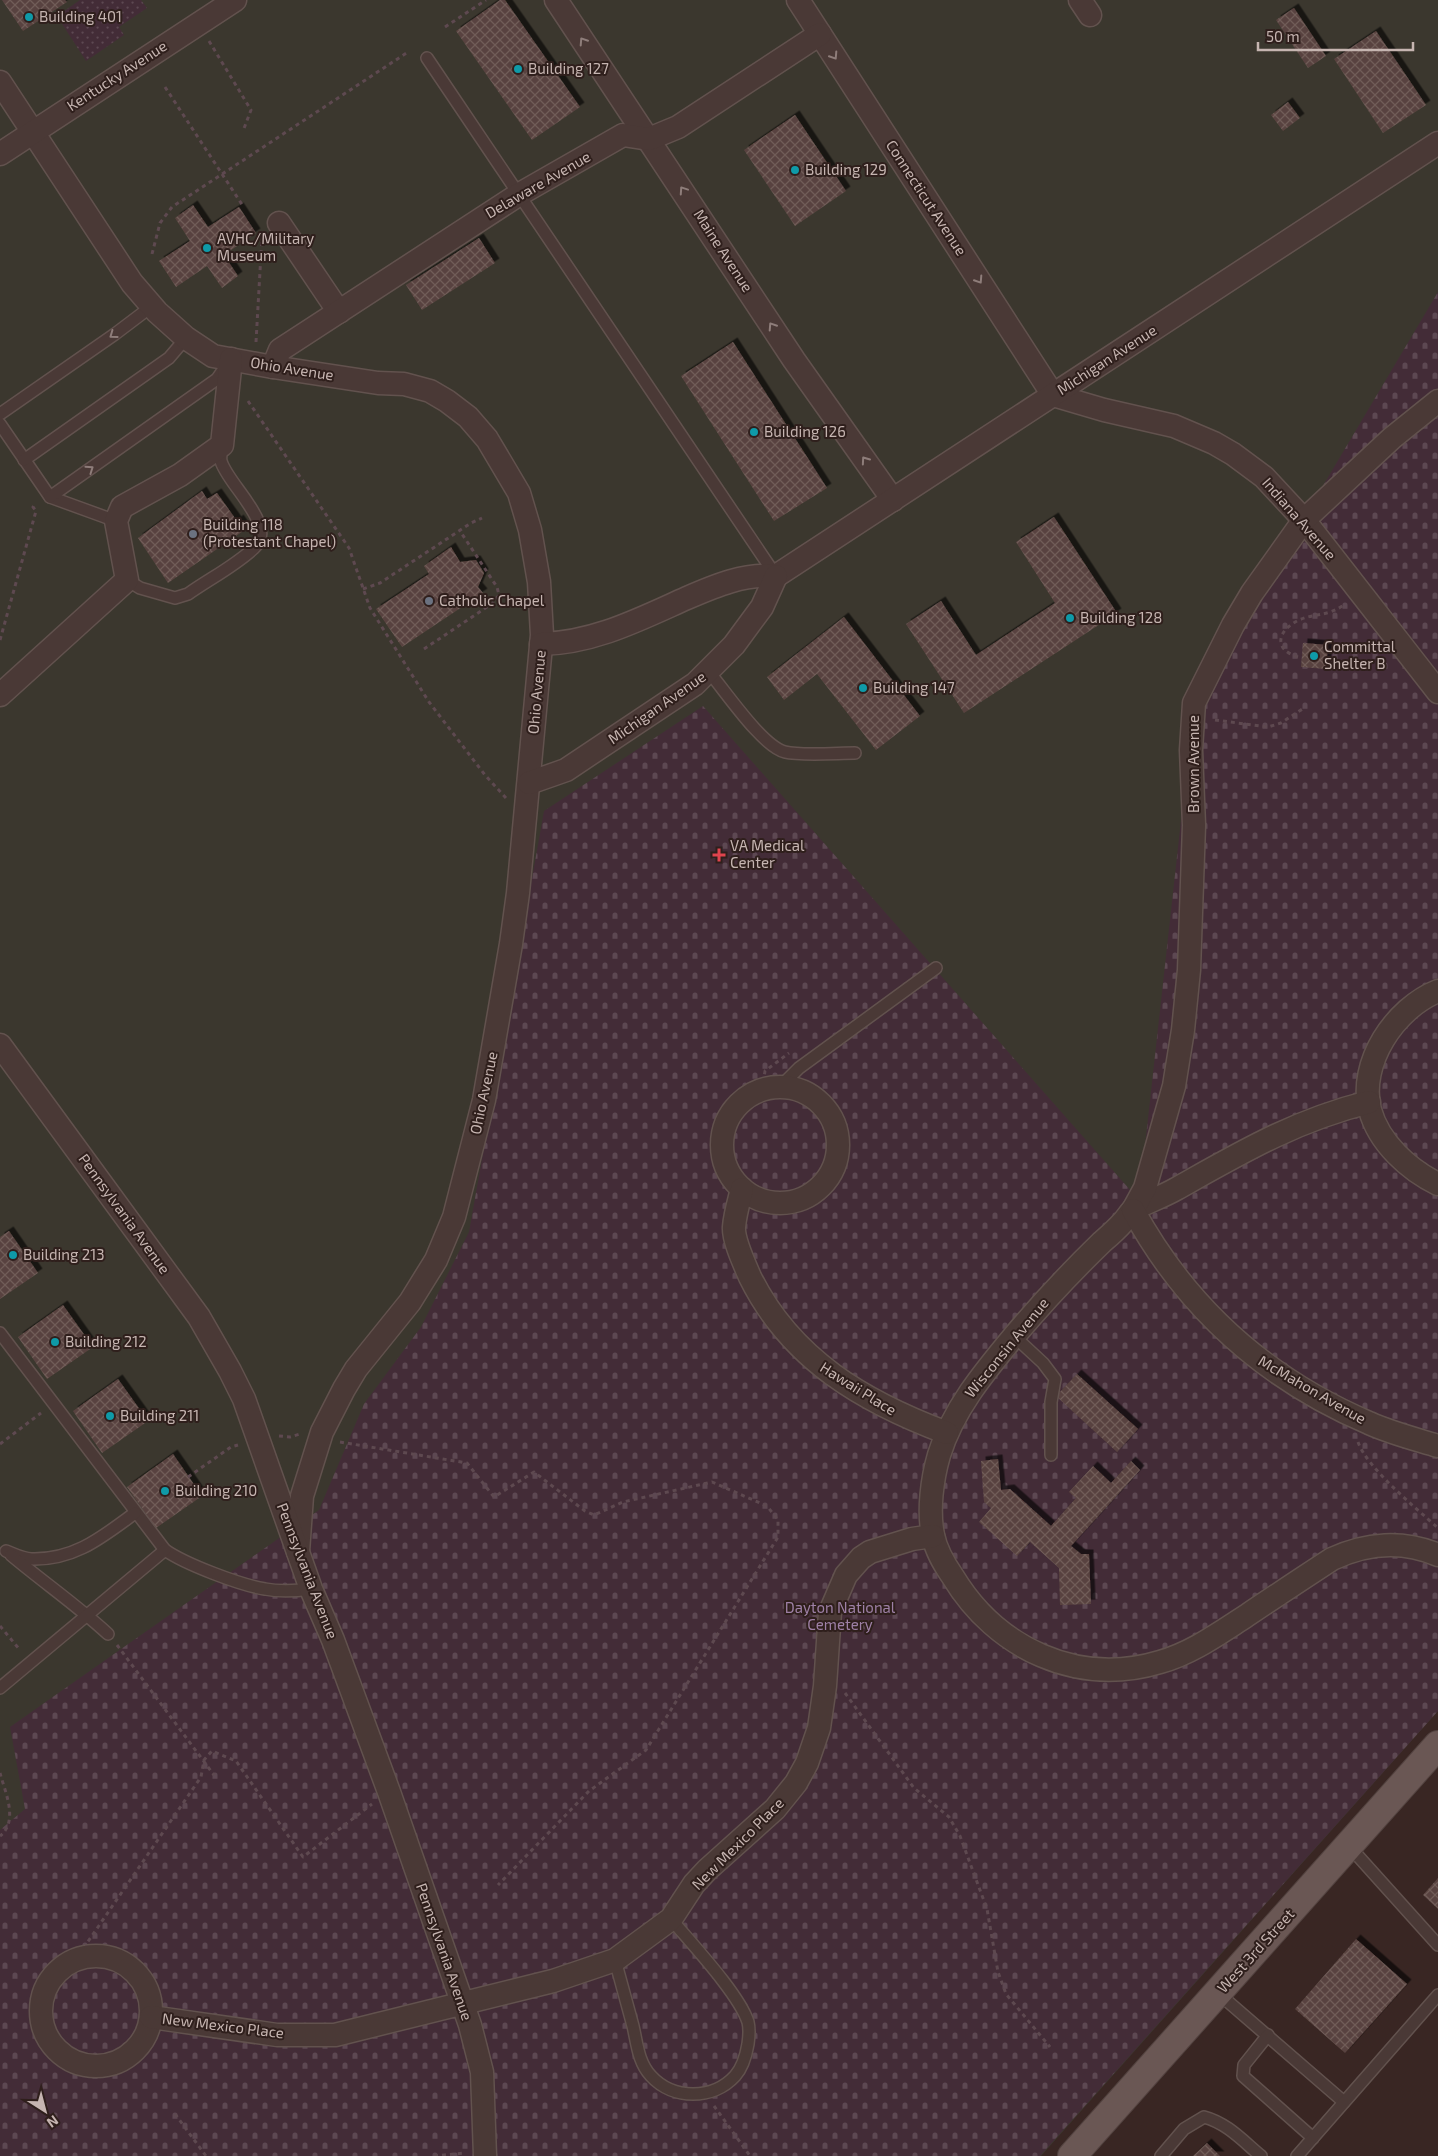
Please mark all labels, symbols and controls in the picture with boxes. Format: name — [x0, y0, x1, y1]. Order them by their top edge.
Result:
place label: Building 401 — [39, 7, 122, 25]
marker: Building 401 — [23, 11, 35, 23]
scale bar — [1258, 20, 1413, 52]
text: 50 m — [1266, 27, 1300, 45]
street label: Kentucky Avenue — [63, 36, 170, 114]
one-way arrow — [580, 37, 589, 46]
one-way arrow — [828, 50, 838, 59]
place label: Building 127 — [528, 59, 609, 77]
marker: Building 127 — [512, 63, 524, 75]
street label: Connecticut Avenue — [883, 136, 971, 259]
street label: Delaware Avenue — [482, 147, 593, 222]
place label: Building 129 — [805, 160, 887, 178]
marker: Building 129 — [789, 164, 801, 176]
one-way arrow — [680, 186, 689, 196]
street label: Maine Avenue — [690, 206, 757, 295]
place label: AVHC/Military Museum — [217, 229, 314, 264]
marker: AVHC/Military Museum — [201, 242, 213, 254]
one-way arrow — [973, 275, 983, 284]
street label: Michigan Avenue — [1053, 320, 1160, 398]
one-way arrow — [769, 322, 778, 332]
one-way arrow — [109, 329, 119, 338]
street label: Ohio Avenue — [249, 353, 335, 383]
place label: Building 126 — [764, 422, 846, 440]
marker: Building 126 — [748, 426, 760, 438]
one-way arrow — [862, 456, 871, 466]
one-way arrow — [84, 466, 94, 475]
street label: Indiana Avenue — [1259, 473, 1340, 563]
place label: Building 118 (Protestant Chapel) — [203, 515, 336, 550]
marker: Building 118 (Protestant Chapel) — [187, 528, 199, 540]
place label: Catholic Chapel — [439, 591, 545, 609]
marker: Catholic Chapel — [423, 595, 435, 607]
place label: Building 128 — [1080, 608, 1162, 626]
marker: Building 128 — [1064, 612, 1076, 624]
place label: Committal Shelter B — [1324, 637, 1396, 672]
street label: Ohio Avenue — [523, 649, 549, 735]
marker: Committal Shelter B — [1308, 650, 1320, 662]
street label: Michigan Avenue — [604, 667, 709, 748]
place label: Building 147 — [873, 678, 955, 696]
marker: Building 147 — [857, 682, 869, 694]
street label: Brown Avenue — [1184, 715, 1202, 813]
place label: VA Medical Center — [730, 836, 805, 871]
marker: VA Medical Center — [712, 848, 726, 862]
street label: Ohio Avenue — [465, 1050, 501, 1136]
street label: Pennsylvania Avenue — [75, 1150, 174, 1277]
place label: Building 213 — [23, 1245, 105, 1263]
marker: Building 213 — [7, 1249, 19, 1261]
street label: Wisconsin Avenue — [960, 1294, 1052, 1401]
place label: Building 212 — [65, 1332, 147, 1350]
marker: Building 212 — [49, 1336, 61, 1348]
street label: McMahon Avenue — [1256, 1351, 1369, 1427]
street label: Hawaii Place — [817, 1358, 900, 1419]
place label: Building 211 — [120, 1406, 199, 1424]
marker: Building 211 — [104, 1410, 116, 1422]
place label: Building 210 — [175, 1481, 257, 1499]
marker: Building 210 — [159, 1485, 171, 1497]
street label: Pennsylvania Avenue — [274, 1500, 342, 1641]
park label: Dayton National Cemetery — [785, 1598, 896, 1633]
street label: New Mexico Place — [688, 1794, 787, 1893]
street label: Pennsylvania Avenue — [413, 1881, 477, 2023]
street label: West 3rd Street — [1213, 1905, 1298, 1996]
street label: New Mexico Place — [161, 2009, 285, 2041]
north arrow — [20, 2086, 70, 2136]
text: N — [44, 2112, 62, 2132]

